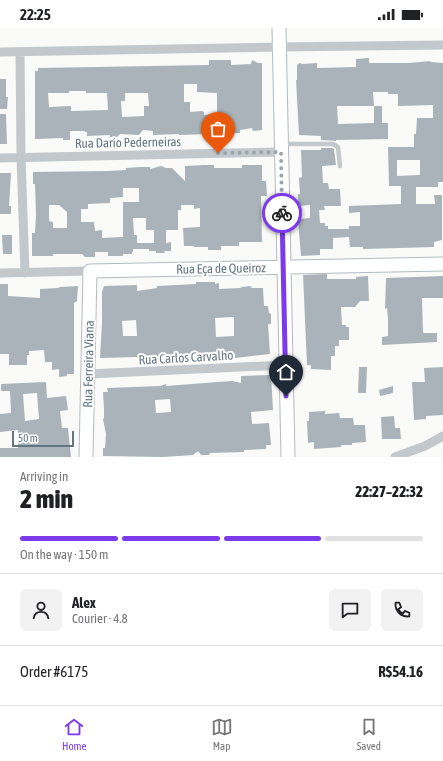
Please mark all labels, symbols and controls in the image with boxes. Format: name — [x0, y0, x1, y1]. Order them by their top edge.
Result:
text: 22:25 — [20, 6, 51, 23]
pin — [201, 112, 235, 153]
icon: bag — [207, 118, 229, 140]
street label: Rua Dario Pederneiras — [75, 134, 182, 151]
courier — [262, 193, 302, 233]
icon: bike — [271, 202, 293, 224]
street label: Rua Eça de Queiroz — [176, 260, 266, 277]
street label: Rua Ferreira Viana — [80, 320, 97, 408]
street label: Rua Carlos Carvalho — [138, 348, 234, 367]
pin — [269, 355, 303, 396]
icon: home — [275, 361, 297, 383]
scale bar — [12, 429, 74, 448]
text: 50 m — [18, 432, 38, 444]
text: Arriving in — [20, 469, 68, 484]
text: 22:27–22:32 — [355, 483, 423, 500]
text: 2 min — [20, 484, 73, 514]
text: On the way · 150 m — [20, 547, 108, 562]
button: person — [20, 589, 62, 631]
button: chat — [329, 589, 371, 631]
button: phone — [381, 589, 423, 631]
text: Alex — [72, 594, 96, 611]
text: Courier · 4.8 — [72, 611, 128, 626]
text: Order #6175 — [20, 663, 88, 680]
text: R$54.16 — [378, 663, 423, 680]
tab: Home — [62, 716, 87, 752]
tab: Map — [211, 716, 233, 752]
tab: Saved — [357, 716, 381, 752]

